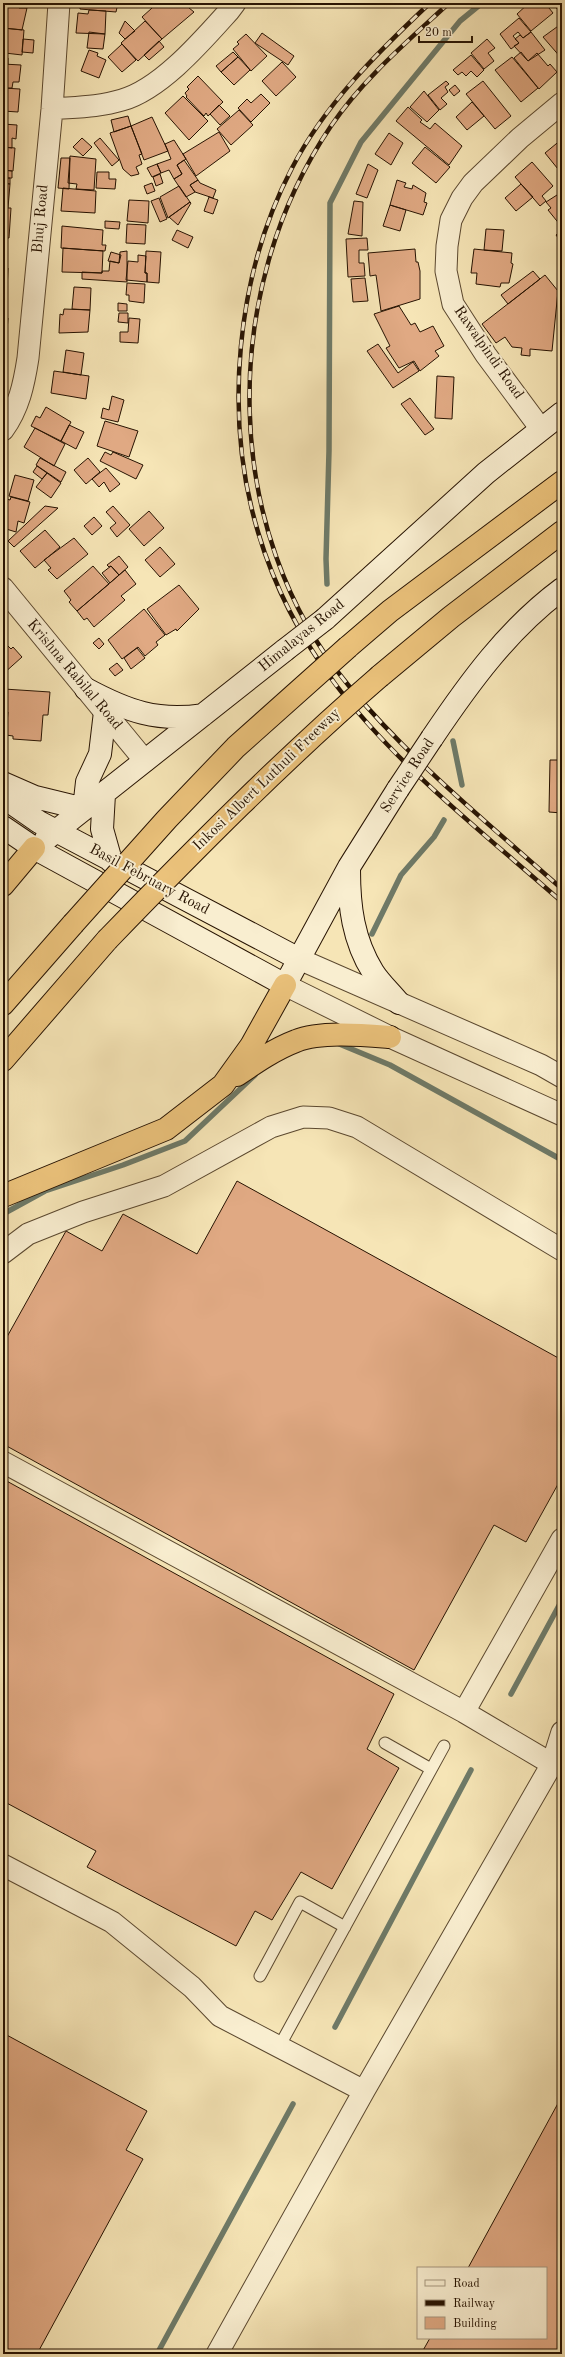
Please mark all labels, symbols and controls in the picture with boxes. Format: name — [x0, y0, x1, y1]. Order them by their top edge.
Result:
scale bar — [419, 18, 472, 44]
text: 20 m — [425, 27, 452, 39]
street label: Bhuj Road — [31, 184, 51, 254]
street label: Rawalpindi Road — [450, 304, 526, 402]
street label: Himalayas Road — [256, 597, 348, 675]
street label: Krishna Rabilal Road — [24, 617, 125, 733]
street label: Inkosi Albert Luthuli Freeway — [191, 706, 343, 854]
street label: Service Road — [378, 736, 438, 816]
street label: Basil February Road — [87, 842, 212, 918]
legend — [417, 2267, 547, 2339]
text: Road — [453, 2278, 480, 2290]
text: Railway — [453, 2298, 496, 2310]
text: Building — [453, 2318, 497, 2330]

